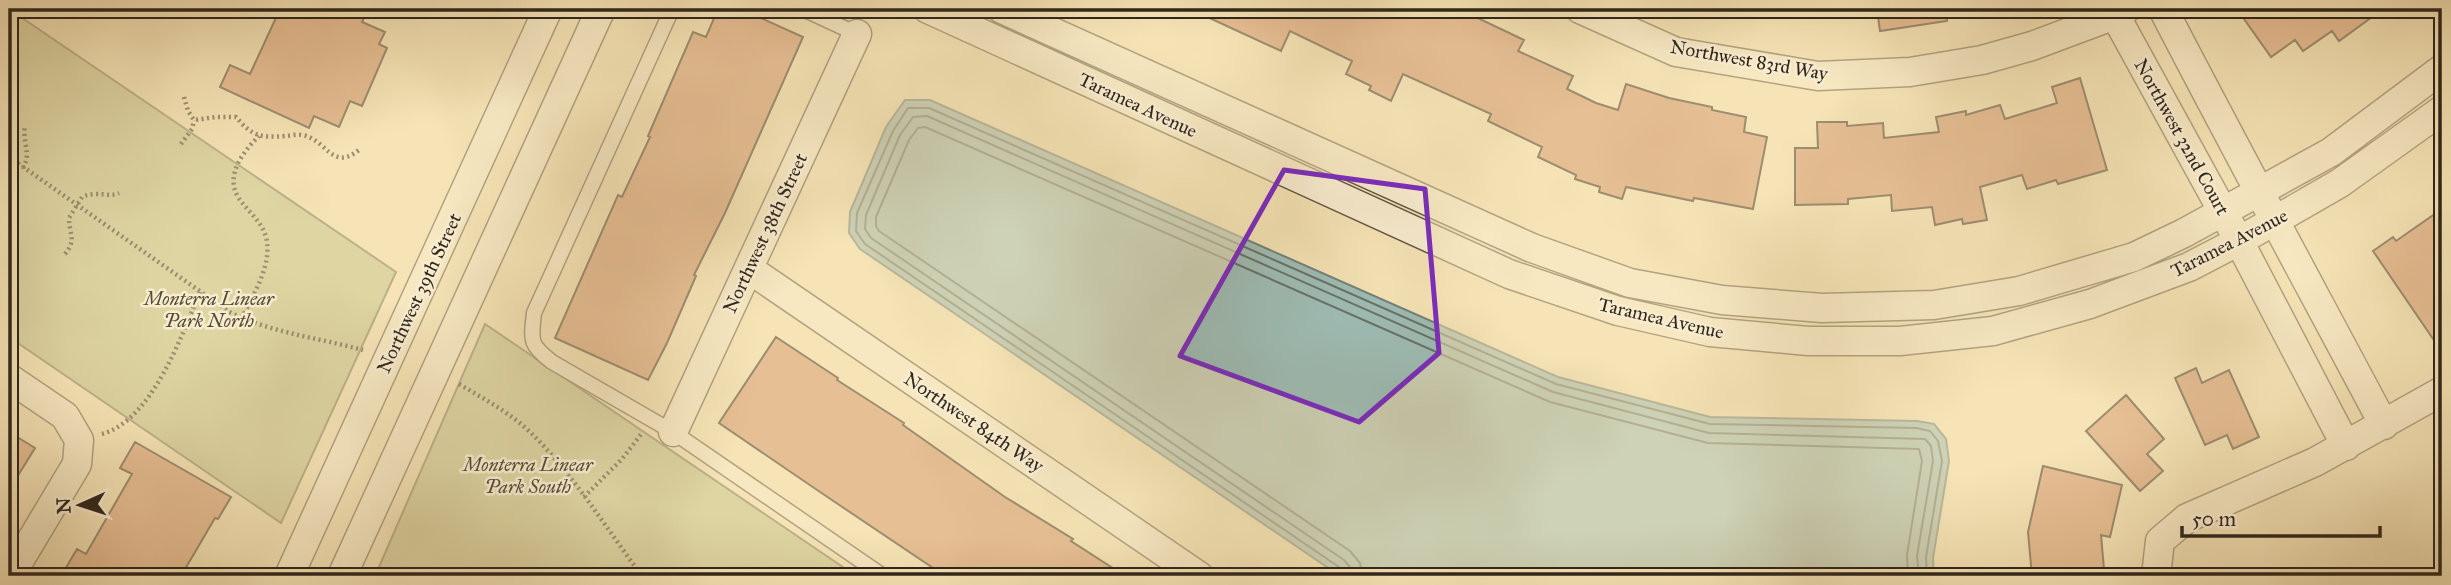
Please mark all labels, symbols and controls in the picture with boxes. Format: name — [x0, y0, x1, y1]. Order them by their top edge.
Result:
street label: Northwest 83rd Way — [1668, 35, 1831, 85]
street label: Northwest 32nd Court — [2129, 55, 2235, 219]
street label: Taramea Avenue — [1075, 68, 1201, 143]
street label: Northwest 38th Street — [718, 149, 812, 317]
street label: Taramea Avenue — [2167, 204, 2291, 282]
street label: Northwest 39th Street — [372, 209, 466, 377]
park label: Monterra Linear Park North — [142, 287, 275, 332]
street label: Taramea Avenue — [1596, 292, 1726, 344]
street label: Northwest 84th Way — [900, 367, 1049, 478]
park label: Monterra Linear Park South — [461, 453, 594, 498]
north arrow — [46, 470, 116, 540]
scale bar — [2182, 494, 2379, 538]
text: N — [52, 497, 75, 515]
text: 50 m — [2192, 506, 2237, 532]

